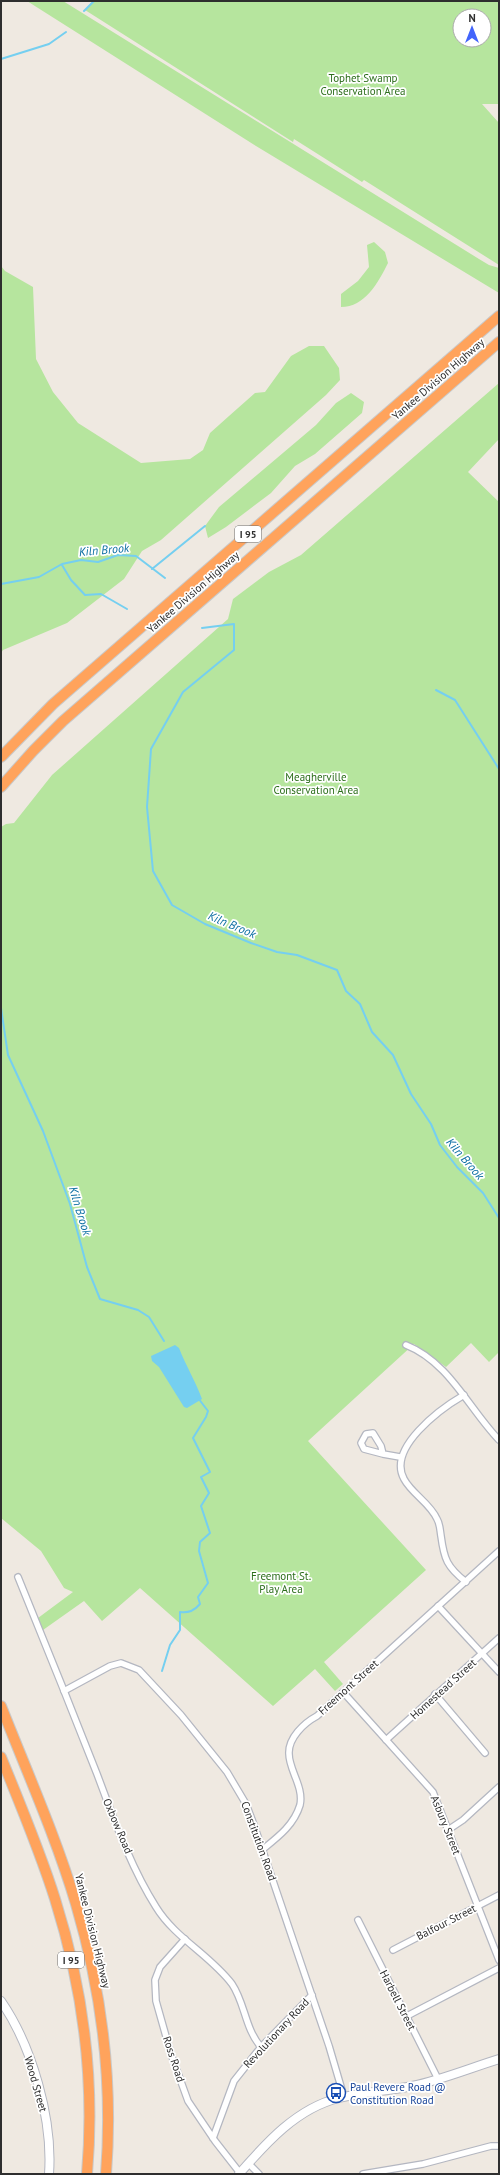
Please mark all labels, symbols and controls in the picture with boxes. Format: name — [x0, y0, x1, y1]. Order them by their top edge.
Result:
north arrow — [452, 8, 492, 48]
text: N — [468, 11, 476, 25]
park label: Tophet Swamp Conservation Area — [321, 71, 405, 98]
street label: Yankee Division Highway — [389, 335, 488, 423]
road number: I 95 — [235, 526, 261, 542]
water label: Kiln Brook — [78, 540, 130, 559]
street label: Yankee Division Highway — [144, 548, 243, 636]
park label: Meagherville Conservation Area — [274, 770, 358, 797]
water label: Kiln Brook — [206, 908, 259, 942]
water label: Kiln Brook — [443, 1135, 488, 1183]
water label: Kiln Brook — [66, 1185, 95, 1238]
park label: Freemont St. Play Area — [251, 1569, 311, 1596]
street label: Freemont Street — [315, 1656, 381, 1718]
street label: Homestead Street — [407, 1656, 479, 1722]
street label: Asbury Street — [428, 1793, 464, 1857]
street label: Oxbow Road — [100, 1796, 136, 1856]
street label: Constitution Road — [238, 1799, 280, 1883]
street label: Yankee Division Highway — [72, 1872, 114, 1991]
street label: Balfour Street — [414, 1901, 478, 1943]
road number: I 95 — [58, 1952, 84, 1968]
street label: Harbell Street — [377, 1968, 419, 2033]
street label: Revolutionary Road — [240, 1995, 312, 2071]
street label: Ross Road — [160, 2034, 188, 2084]
street label: Wood Street — [21, 2054, 51, 2114]
place label: Paul Revere Road @ Constitution Road — [350, 2080, 446, 2107]
bus stop icon: Paul Revere Road @ Constitution Road — [325, 2082, 347, 2104]

